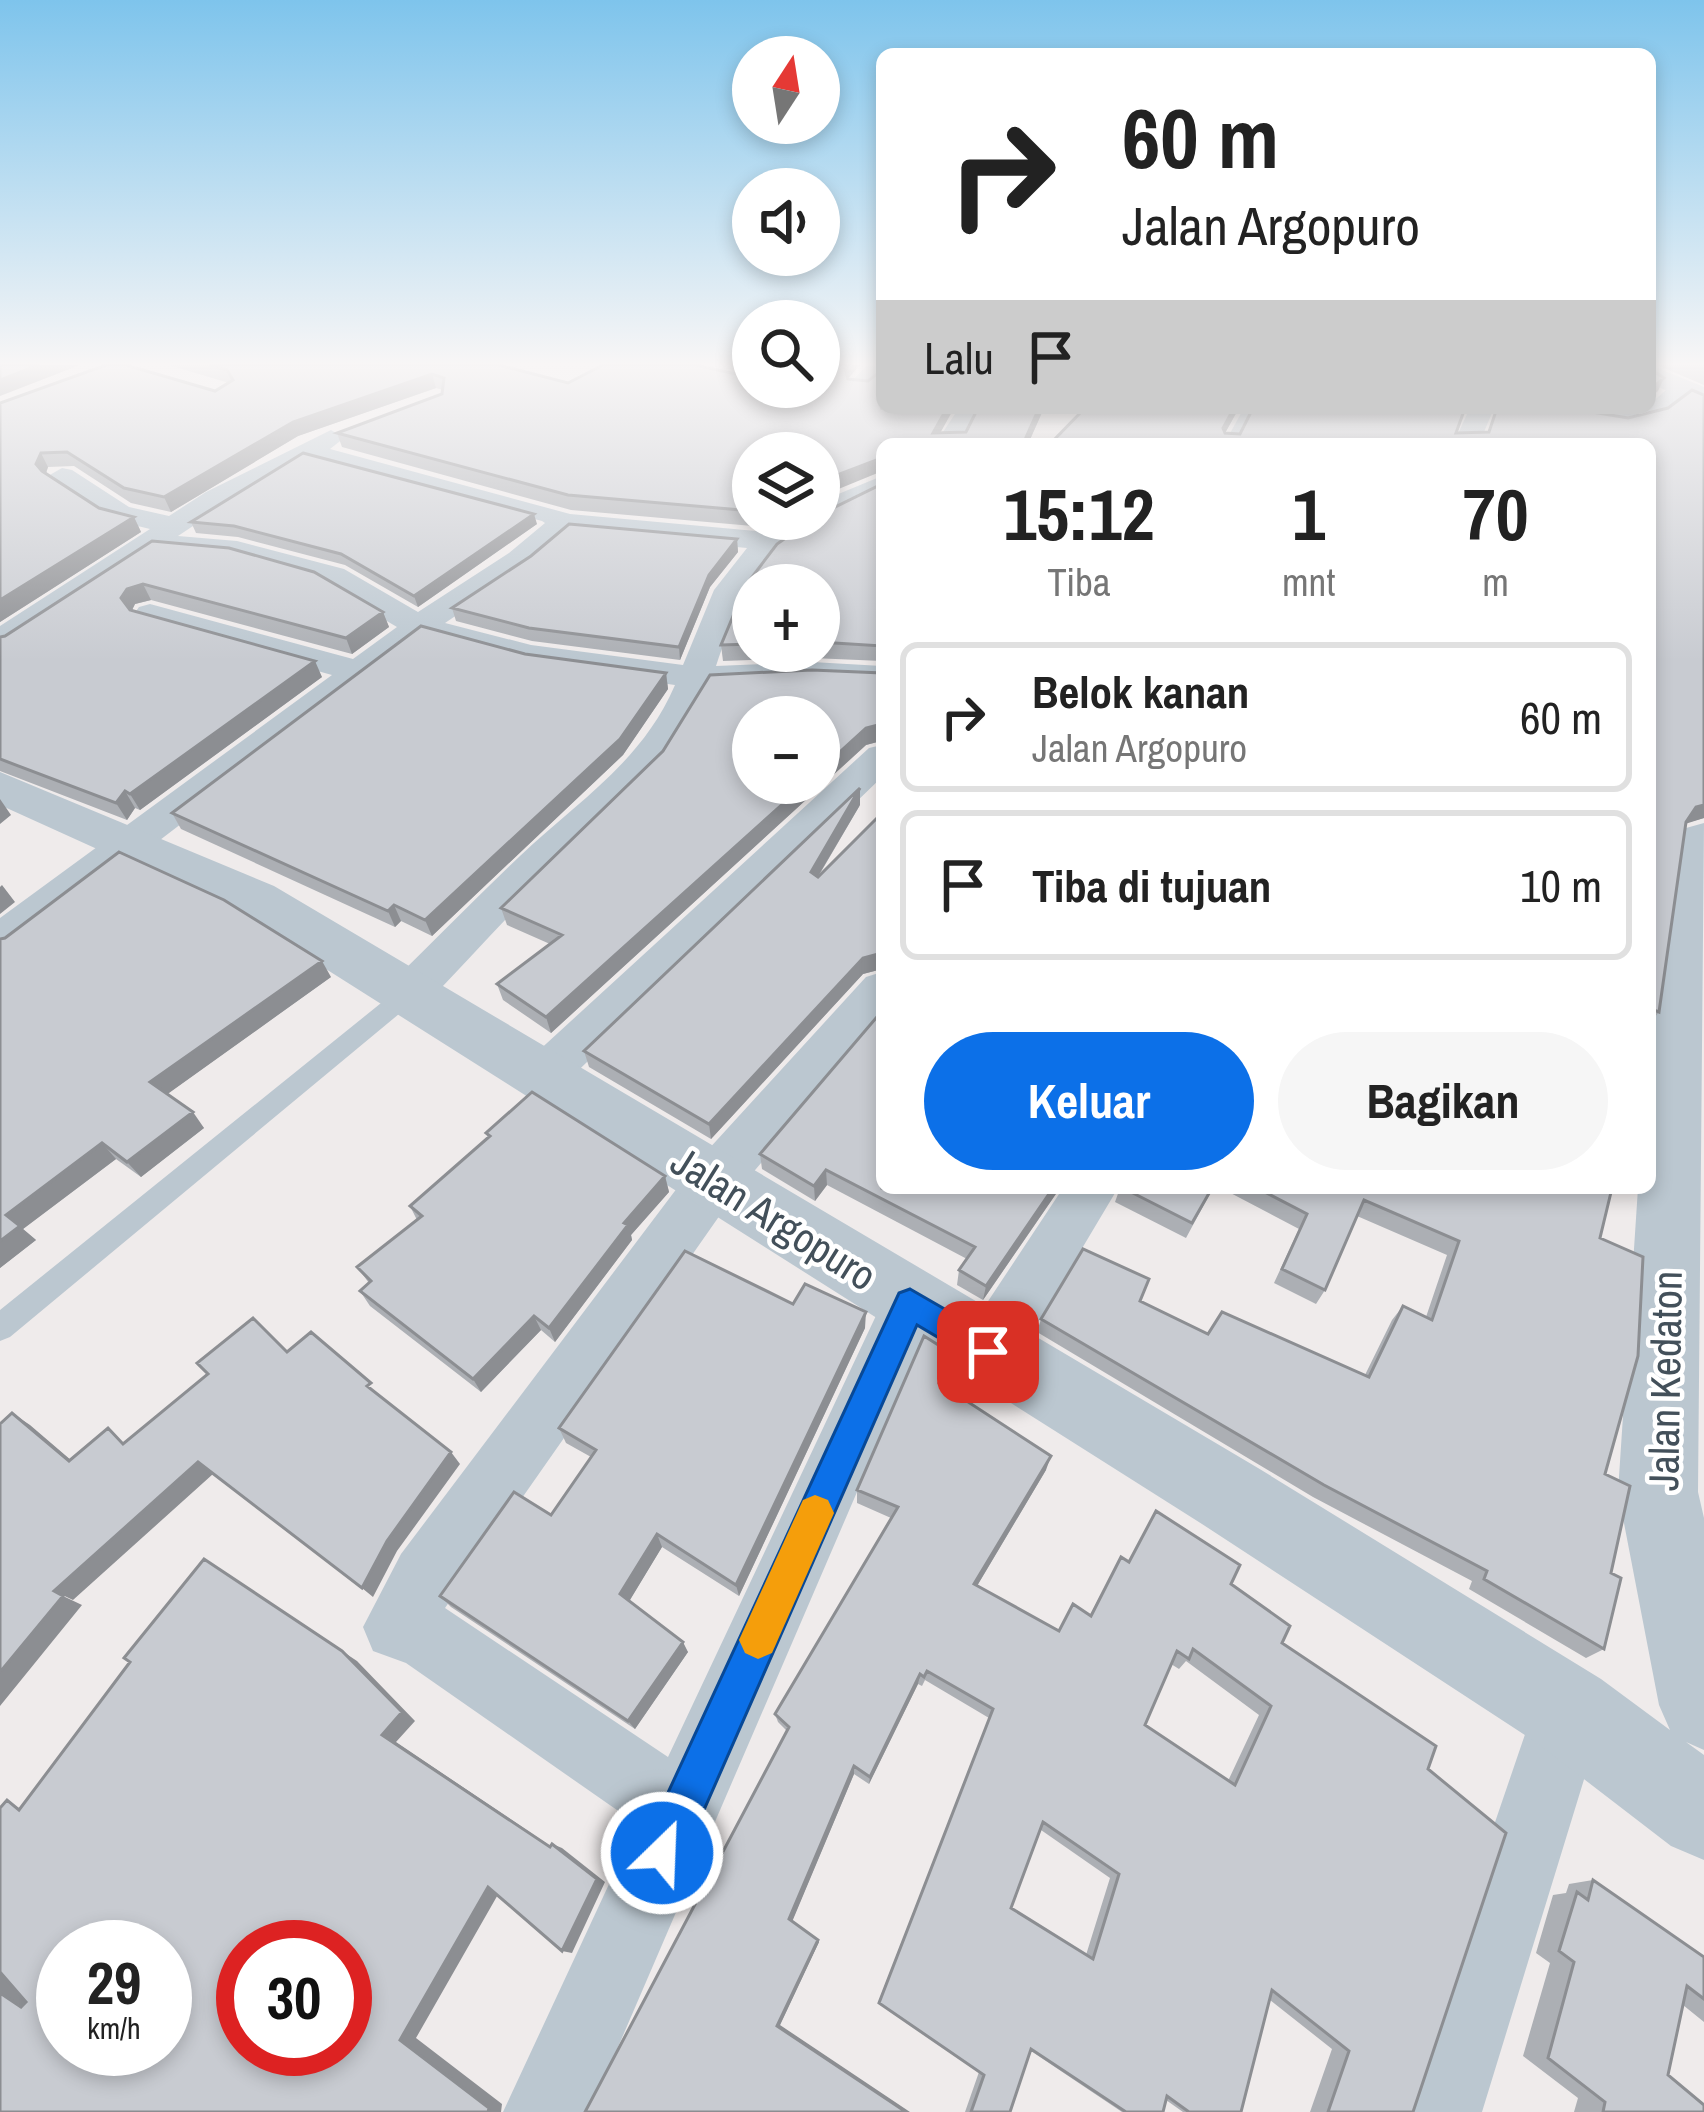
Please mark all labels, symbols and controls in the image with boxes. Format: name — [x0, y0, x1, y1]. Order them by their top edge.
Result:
north arrow — [732, 36, 840, 144]
map controls — [732, 36, 840, 804]
text: 60 m — [1122, 81, 1279, 194]
icon: right — [924, 96, 1080, 252]
button: sound — [732, 168, 840, 276]
text: Jalan Argopuro — [1122, 189, 1420, 262]
button: search — [732, 300, 840, 408]
icon: arrive — [1018, 324, 1084, 390]
text: Lalu — [924, 327, 994, 388]
button: layers — [732, 432, 840, 540]
text: 15:12 — [1004, 465, 1154, 562]
text: 1 — [1292, 465, 1325, 562]
text: 70 — [1463, 465, 1528, 562]
text: Tiba — [1047, 556, 1111, 608]
text: mnt — [1282, 556, 1335, 608]
text: m — [1482, 556, 1509, 608]
button: + — [732, 564, 840, 672]
text: Belok kanan — [1032, 661, 1249, 722]
icon: right — [930, 684, 996, 750]
text: 60 m — [1520, 687, 1602, 748]
button: − — [732, 696, 840, 804]
text: Jalan Argopuro — [1032, 722, 1247, 774]
icon: arrive — [930, 852, 996, 918]
text: Tiba di tujuan — [1032, 855, 1271, 916]
text: 10 m — [1520, 855, 1602, 916]
button: Keluar — [924, 1032, 1254, 1170]
button: Bagikan — [1278, 1032, 1608, 1170]
street label: Jalan Argopuro — [661, 1133, 887, 1303]
street label: Jalan Kedaton — [1635, 1270, 1695, 1492]
pin — [937, 1301, 1039, 1403]
icon: arrive — [955, 1319, 1021, 1385]
position arrow — [599, 1790, 725, 1916]
speed limit sign: 30 — [216, 1920, 372, 2076]
text: 29 — [87, 1942, 141, 2023]
text: km/h — [87, 2008, 141, 2048]

